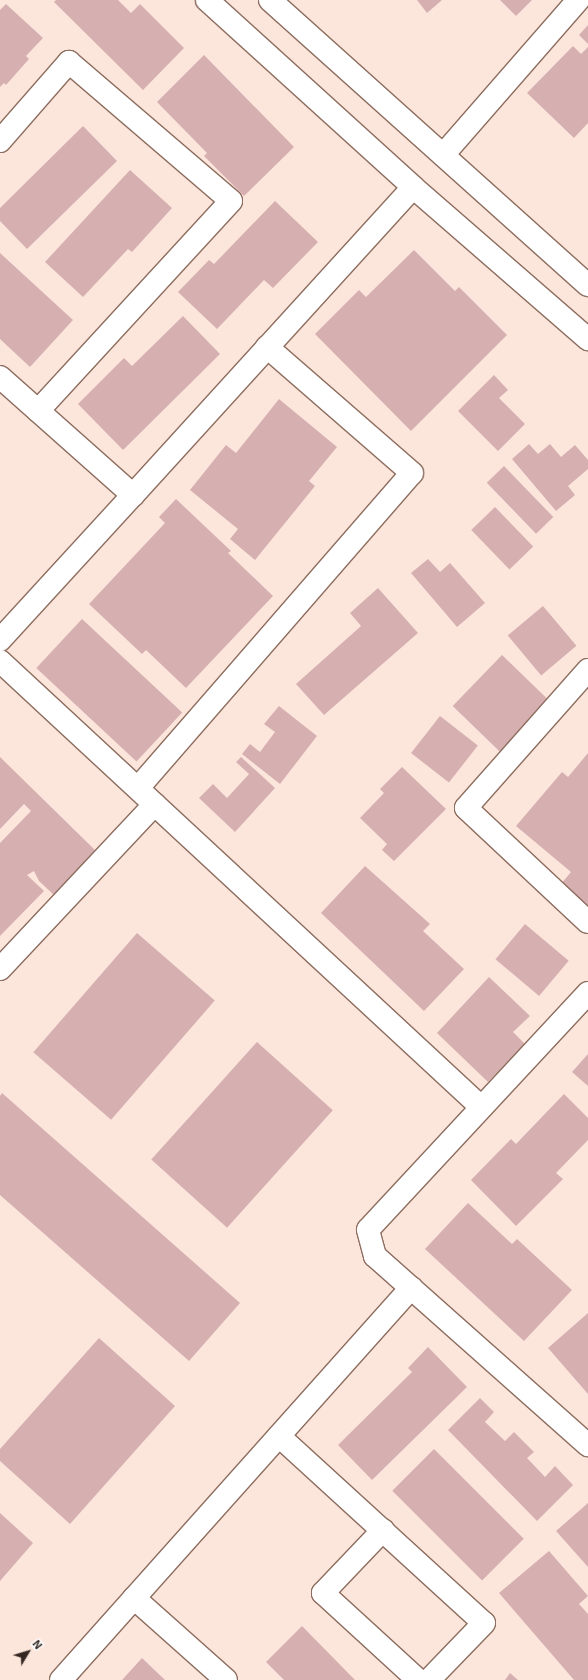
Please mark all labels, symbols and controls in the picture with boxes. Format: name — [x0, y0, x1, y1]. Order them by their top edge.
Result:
north arrow — [8, 1632, 48, 1672]
text: N — [30, 1637, 45, 1651]

